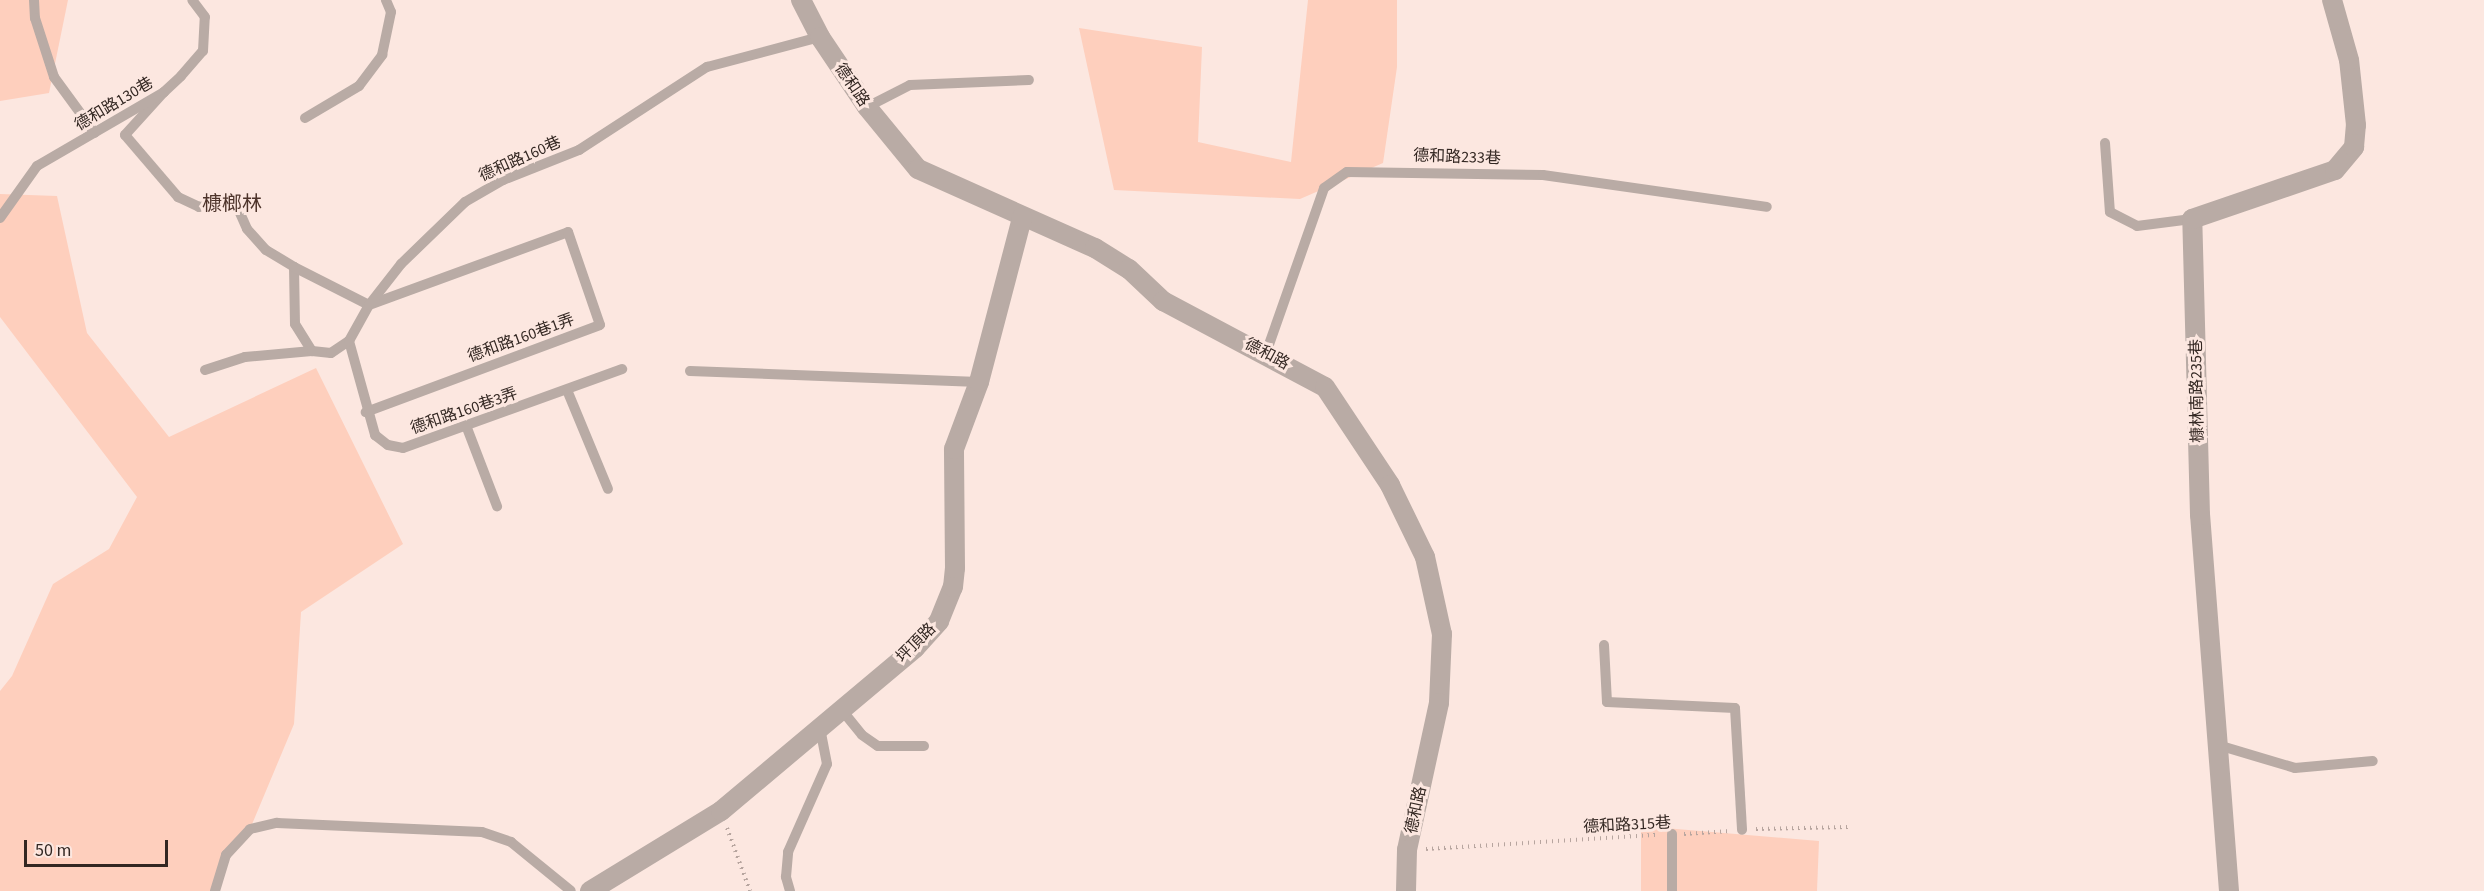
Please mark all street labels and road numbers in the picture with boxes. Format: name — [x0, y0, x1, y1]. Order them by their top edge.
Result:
street label: 德和路 — [831, 60, 873, 110]
street label: 德和路130巷 — [71, 73, 157, 135]
street label: 德和路160巷 — [476, 132, 564, 186]
street label: 德和路233巷 — [1413, 146, 1501, 168]
street label: 德和路160巷1弄 — [465, 310, 577, 366]
street label: 德和路 — [1241, 334, 1293, 374]
street label: 槺林南路235巷 — [2186, 339, 2208, 443]
street label: 德和路160巷3弄 — [408, 384, 520, 438]
street label: 坪頂路 — [892, 619, 940, 667]
street label: 德和路 — [1402, 785, 1430, 835]
street label: 德和路315巷 — [1583, 813, 1671, 837]

